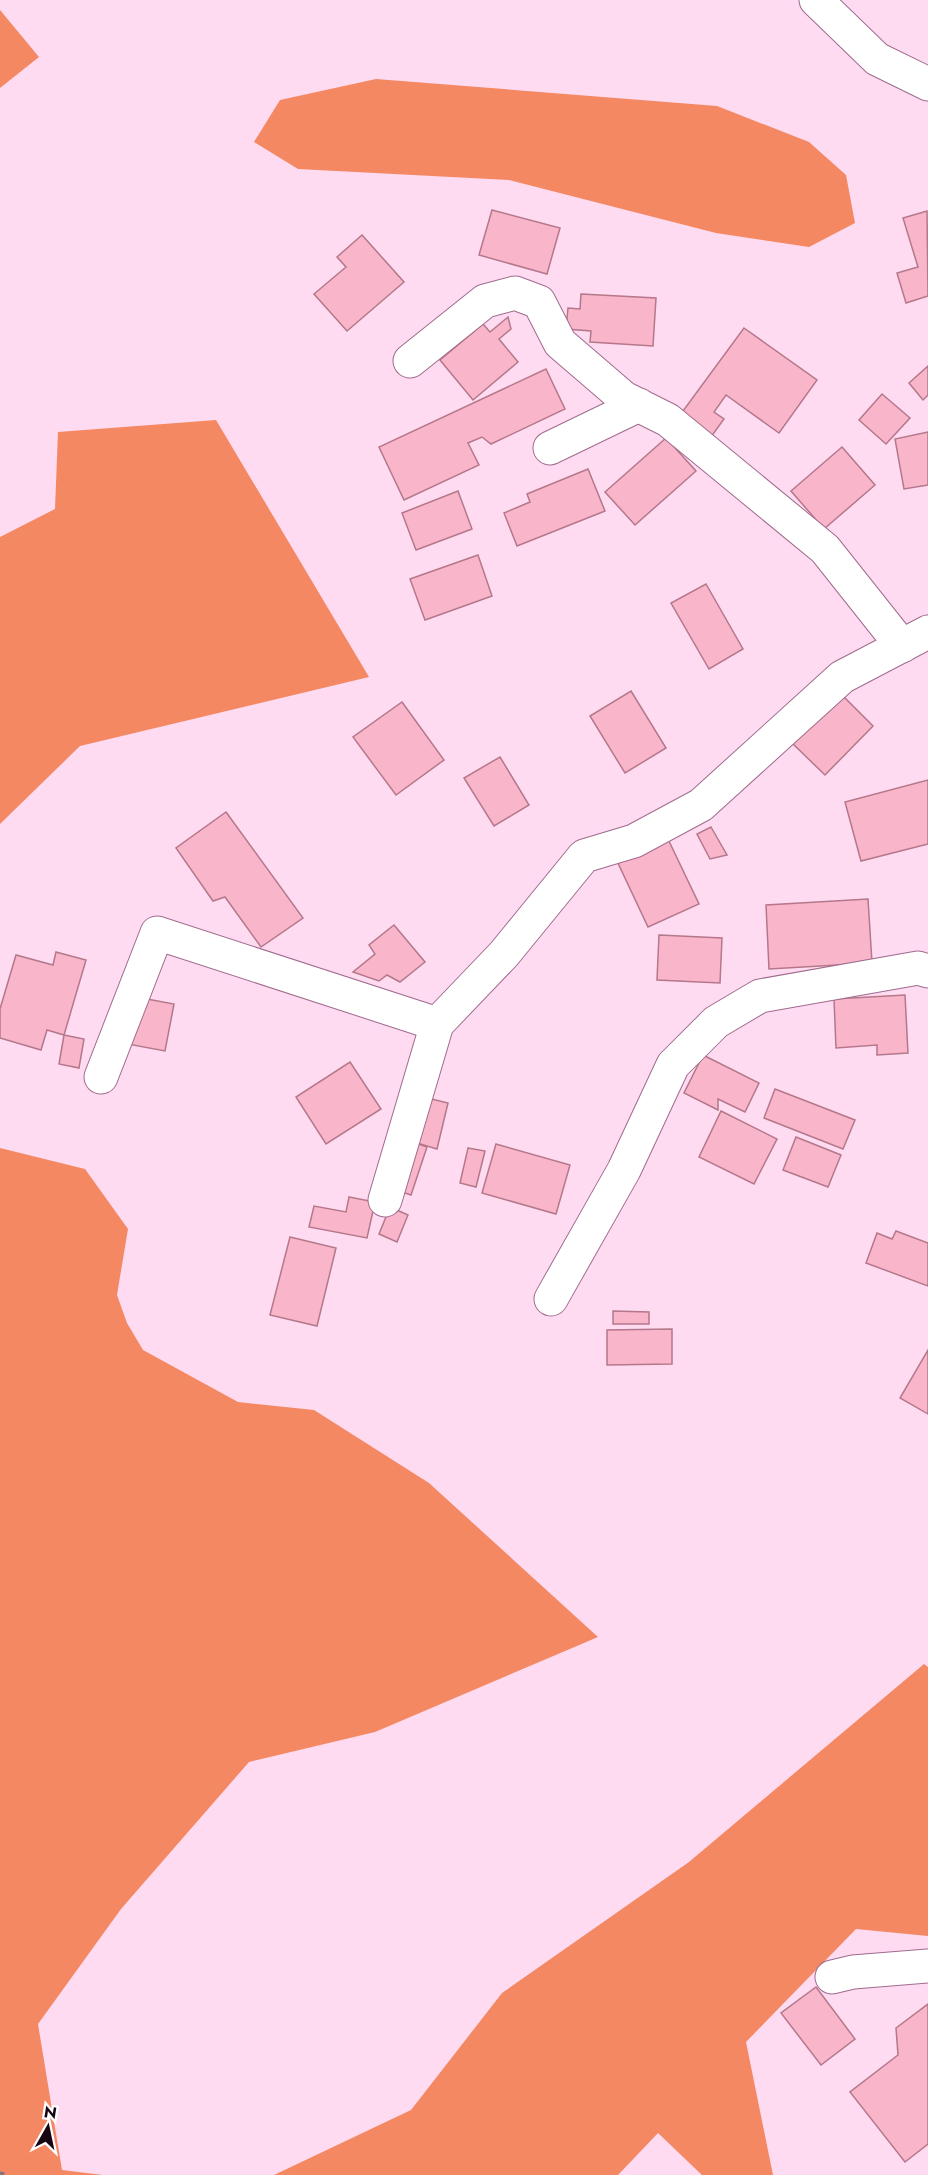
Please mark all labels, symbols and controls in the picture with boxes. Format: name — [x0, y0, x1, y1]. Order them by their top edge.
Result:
north arrow — [18, 2097, 78, 2157]
text: N — [42, 2100, 58, 2125]

